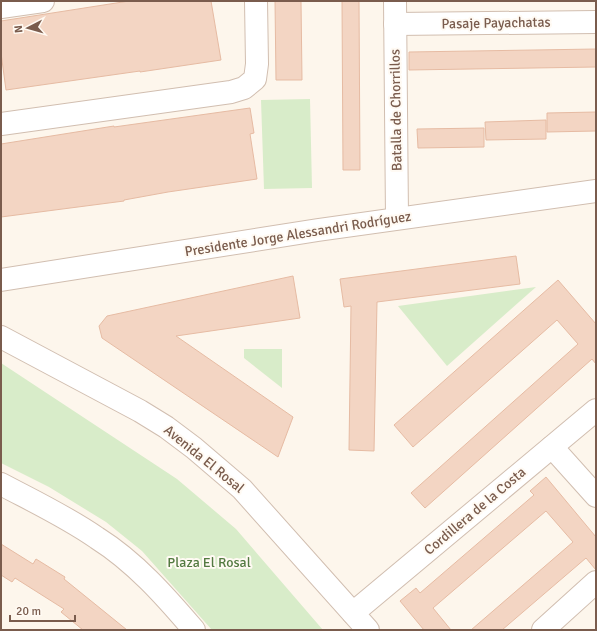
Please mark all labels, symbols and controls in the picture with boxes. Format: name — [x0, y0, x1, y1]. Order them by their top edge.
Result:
north arrow — [8, 8, 48, 48]
street label: Pasaje Payachatas — [441, 14, 551, 32]
text: N — [12, 25, 25, 33]
street label: Batalla de Chorrillos — [386, 49, 406, 171]
street label: Presidente Jorge Alessandri Rodríguez — [184, 208, 412, 260]
street label: Avenida El Rosal — [160, 421, 248, 497]
street label: Cordillera de la Costa — [421, 463, 529, 559]
park label: Plaza El Rosal — [167, 554, 251, 571]
scale bar — [10, 597, 75, 623]
text: 20 m — [16, 604, 41, 619]

